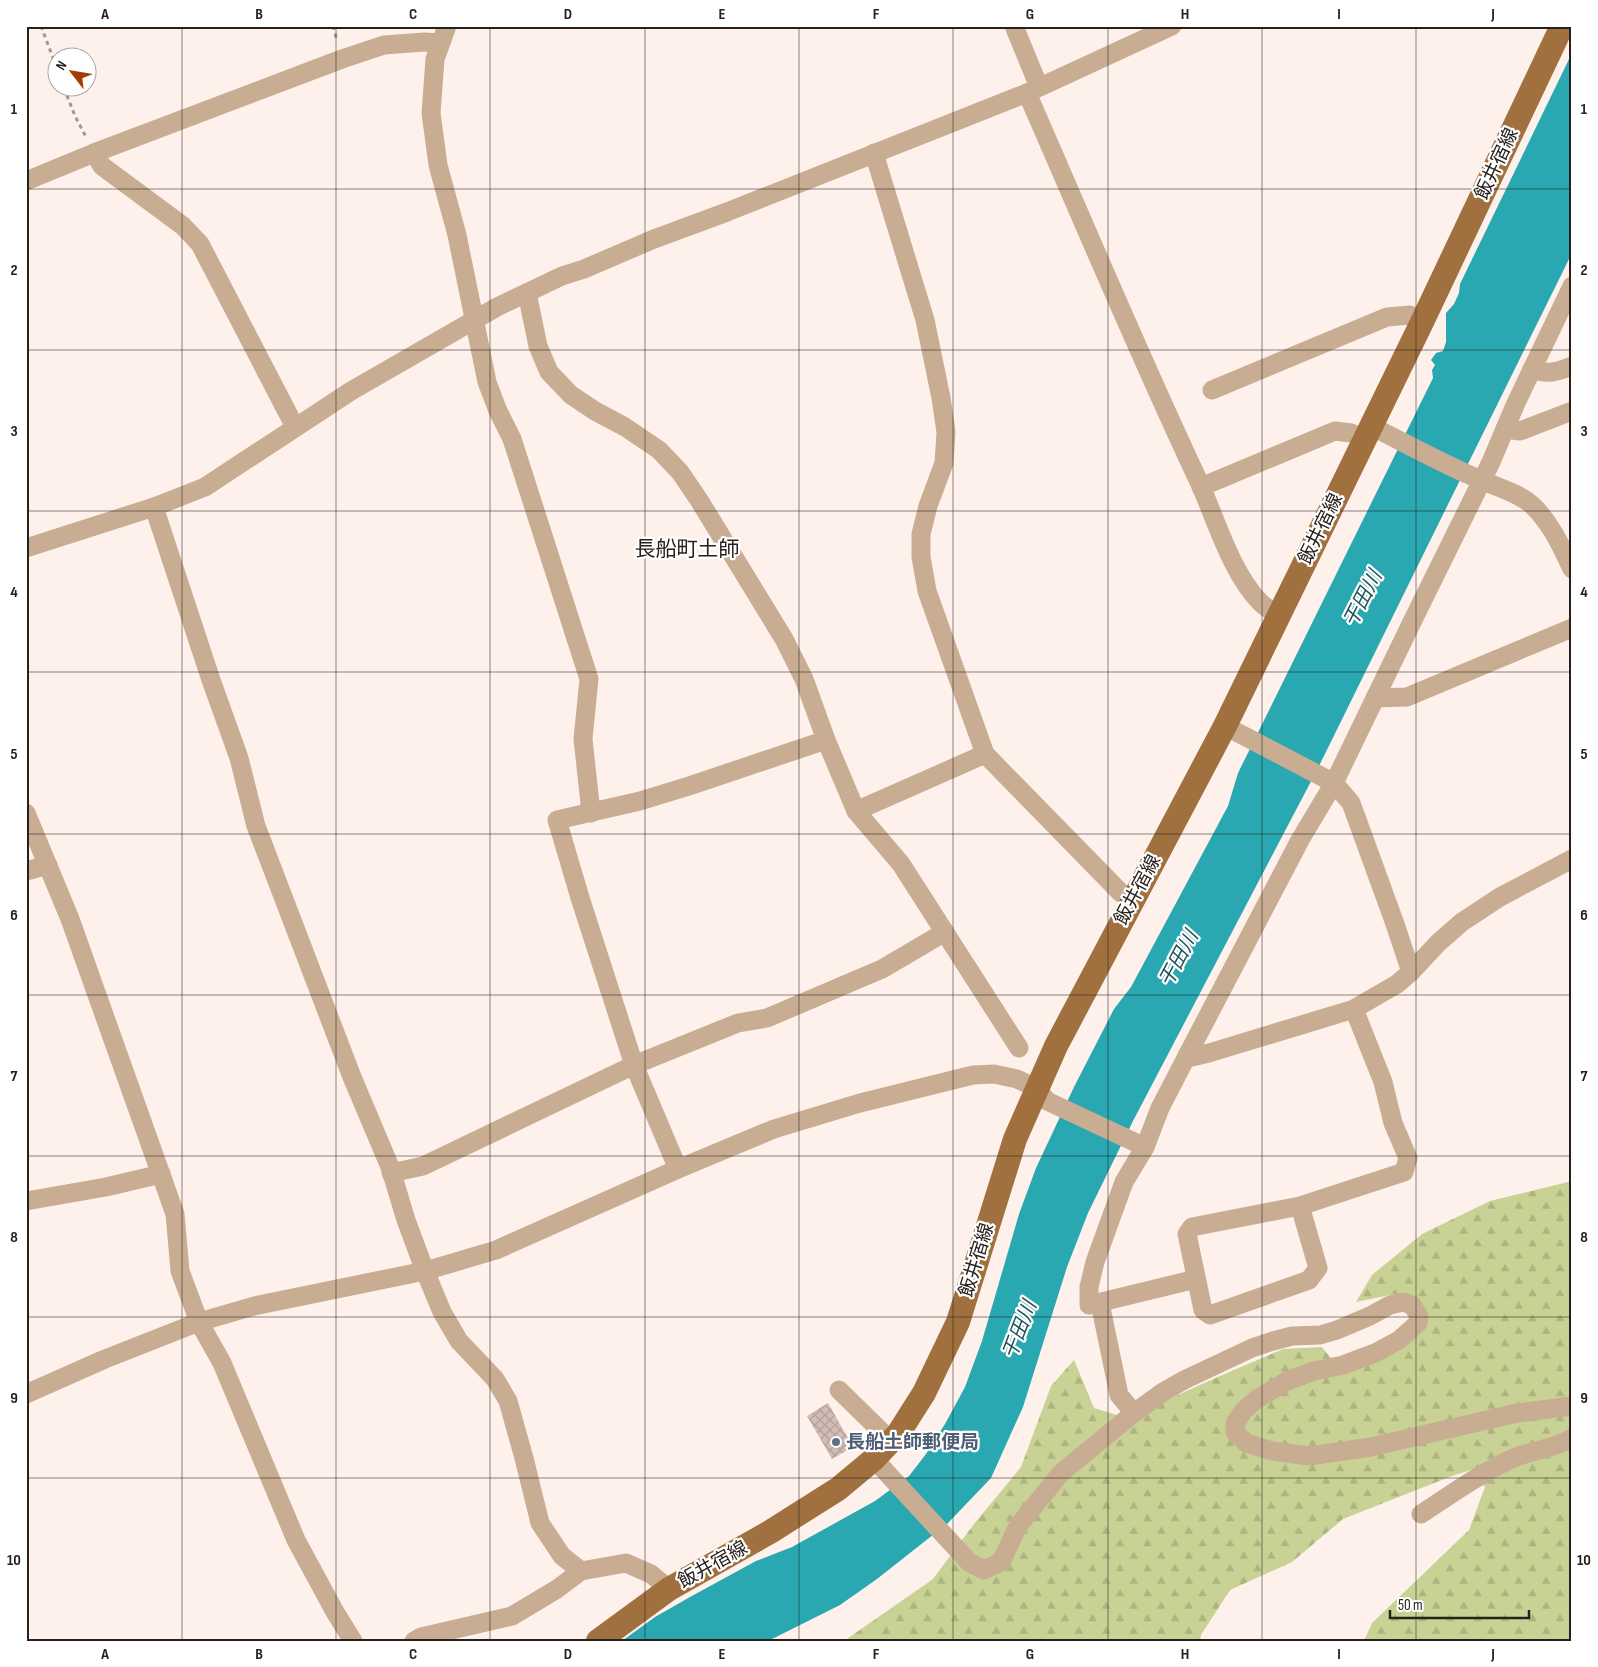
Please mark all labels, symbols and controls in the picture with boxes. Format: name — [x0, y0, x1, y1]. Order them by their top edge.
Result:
text: A — [100, 5, 109, 24]
text: B — [255, 5, 263, 24]
text: C — [409, 5, 417, 24]
text: D — [564, 5, 572, 24]
text: E — [719, 5, 726, 24]
text: F — [873, 5, 880, 24]
text: G — [1026, 5, 1034, 24]
text: H — [1181, 5, 1189, 24]
text: I — [1337, 5, 1341, 24]
text: J — [1490, 5, 1495, 24]
north arrow — [48, 48, 98, 98]
text: N — [52, 58, 70, 73]
text: 1 — [11, 100, 18, 119]
text: 1 — [1581, 100, 1588, 119]
street label: 飯井宿線 — [1471, 125, 1523, 203]
text: 2 — [10, 261, 18, 280]
text: 2 — [1580, 261, 1588, 280]
text: 3 — [10, 422, 18, 441]
text: 3 — [1580, 422, 1588, 441]
street label: 飯井宿線 — [1294, 490, 1348, 568]
district label: 長船町土師 — [635, 537, 740, 562]
water label: 干田川 — [1339, 565, 1388, 631]
text: 4 — [10, 583, 18, 602]
text: 4 — [1580, 583, 1588, 602]
text: 5 — [10, 745, 18, 764]
text: 5 — [1580, 745, 1588, 764]
street label: 飯井宿線 — [1110, 851, 1166, 929]
text: 6 — [10, 906, 18, 925]
text: 6 — [1580, 906, 1588, 925]
water label: 干田川 — [1154, 925, 1205, 991]
text: 7 — [11, 1067, 18, 1086]
text: 7 — [1581, 1067, 1588, 1086]
street label: 飯井宿線 — [955, 1220, 999, 1300]
text: 8 — [10, 1228, 18, 1247]
text: 8 — [1580, 1228, 1588, 1247]
water label: 干田川 — [998, 1296, 1043, 1362]
text: 9 — [10, 1389, 18, 1408]
text: 9 — [1580, 1389, 1588, 1408]
place label: 長船土師郵便局 — [846, 1431, 979, 1454]
marker: 長船土師郵便局 — [830, 1436, 842, 1448]
street label: 飯井宿線 — [674, 1537, 752, 1593]
text: 10 — [7, 1551, 21, 1570]
text: 10 — [1577, 1551, 1591, 1570]
scale bar — [1390, 1587, 1529, 1619]
text: 50 m — [1398, 1596, 1423, 1615]
text: A — [100, 1645, 109, 1664]
text: B — [255, 1645, 263, 1664]
text: C — [409, 1645, 417, 1664]
text: D — [564, 1645, 572, 1664]
text: E — [719, 1645, 726, 1664]
text: F — [873, 1645, 880, 1664]
text: G — [1026, 1645, 1034, 1664]
text: H — [1181, 1645, 1189, 1664]
text: I — [1337, 1645, 1341, 1664]
text: J — [1490, 1645, 1495, 1664]

